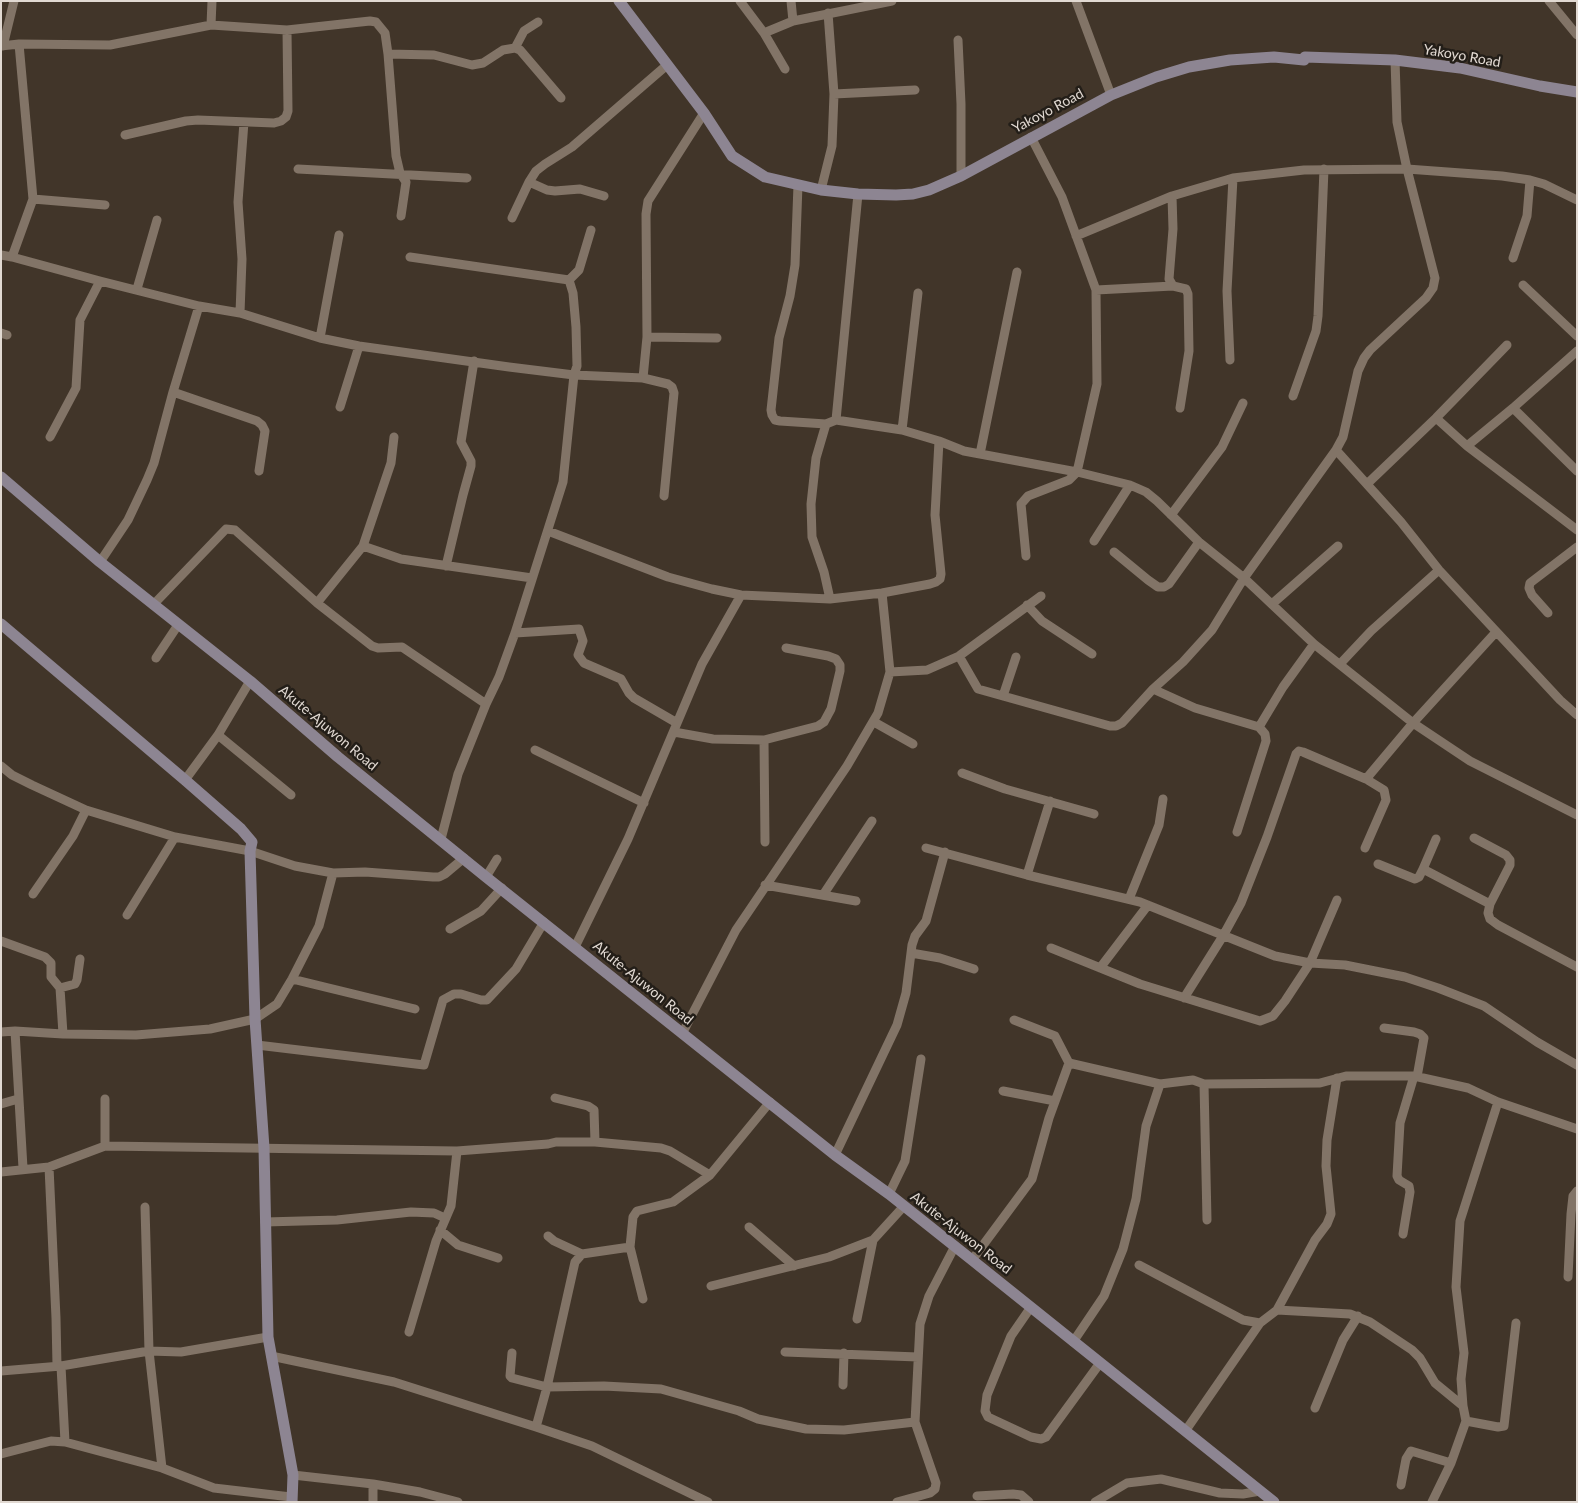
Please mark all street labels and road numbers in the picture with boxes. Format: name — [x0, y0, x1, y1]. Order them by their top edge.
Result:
street label: Yakoyo Road — [1422, 41, 1502, 71]
street label: Yakoyo Road — [1010, 85, 1086, 137]
street label: Akute-Ajuwon Road — [275, 682, 381, 774]
street label: Akute-Ajuwon Road — [590, 938, 696, 1028]
street label: Akute-Ajuwon Road — [907, 1188, 1015, 1278]

